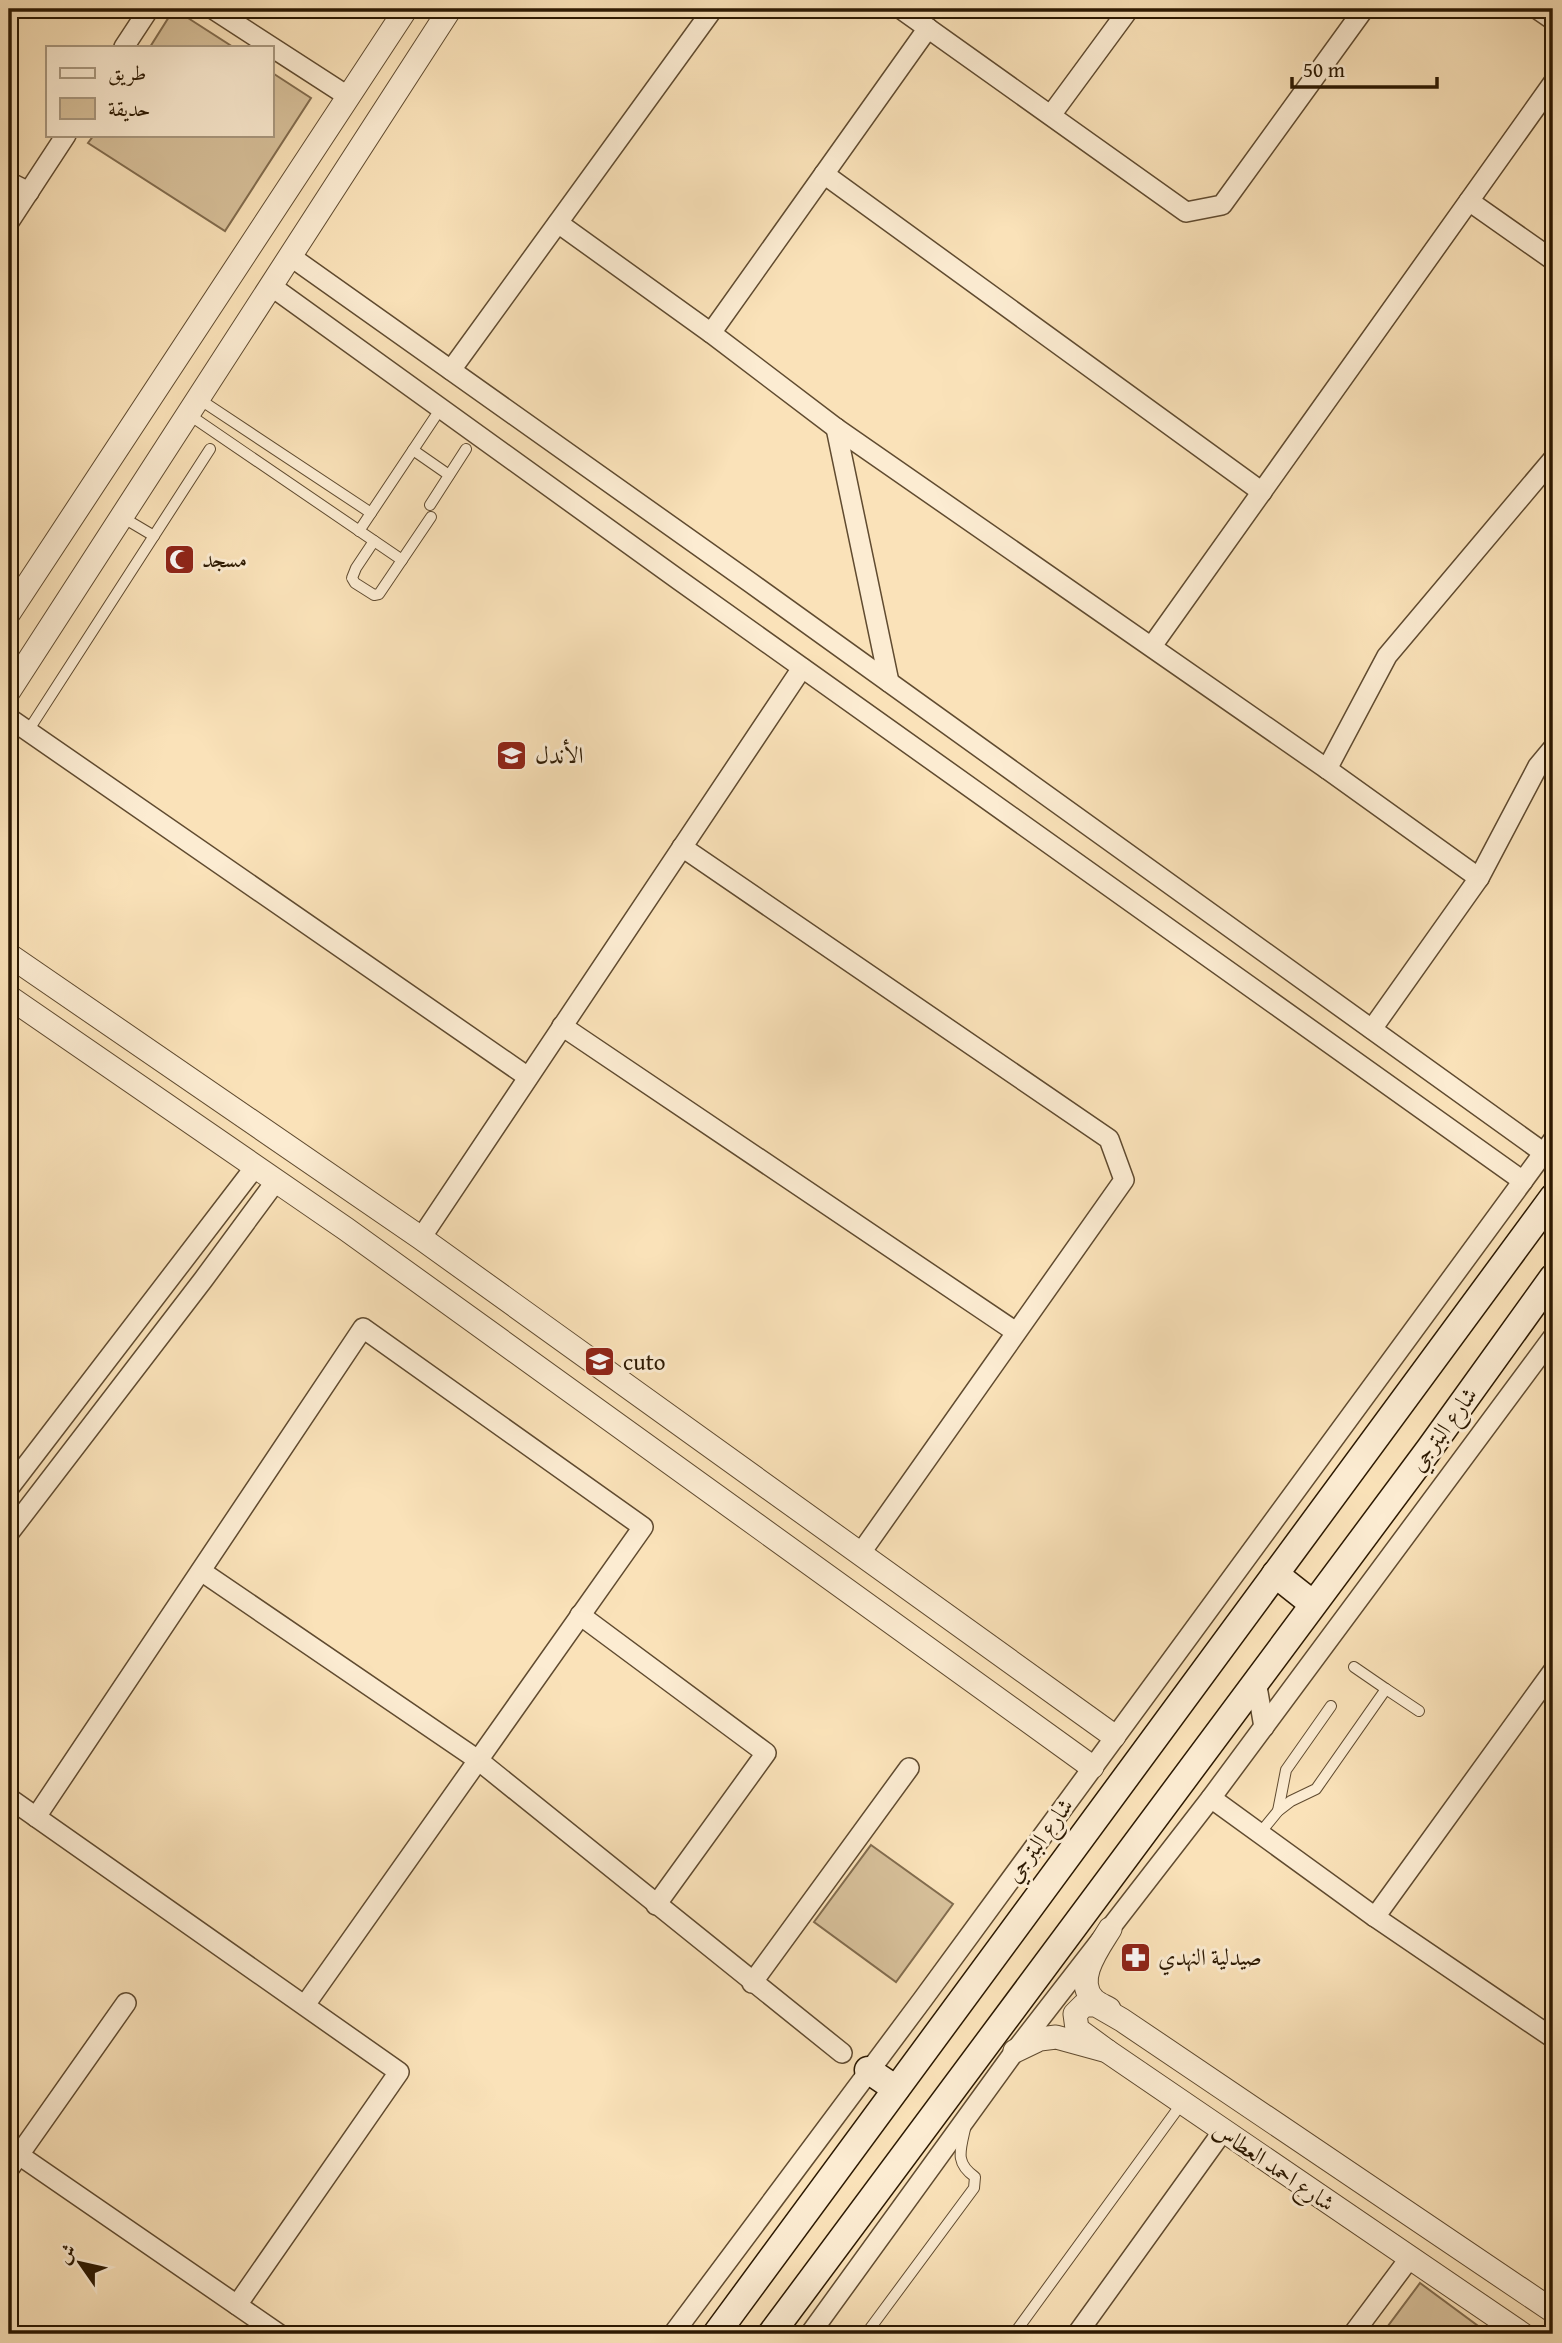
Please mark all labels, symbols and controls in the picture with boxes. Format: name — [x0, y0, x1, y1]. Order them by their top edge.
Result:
legend — [46, 46, 273, 136]
scale bar — [1292, 46, 1438, 90]
text: 50 m — [1303, 54, 1345, 85]
text: طريق — [108, 57, 146, 88]
text: حديقة — [108, 93, 151, 124]
mosque icon: مسجد — [162, 542, 196, 576]
place label: مسجد — [202, 542, 247, 575]
school or university icon: الأندل — [495, 738, 529, 772]
place label: الأندل — [535, 738, 584, 771]
school or university icon: cuto — [583, 1345, 617, 1379]
place label: cuto — [623, 1345, 666, 1378]
street label: شارع البترجي — [1401, 1380, 1488, 1480]
street label: شارع البترجي — [997, 1791, 1084, 1891]
pharmacy icon: صيدلية النهدي — [1118, 1940, 1152, 1974]
place label: صيدلية النهدي — [1158, 1940, 1262, 1976]
street label: شارع احمد العطاس — [1204, 2113, 1342, 2222]
north arrow — [46, 2228, 116, 2298]
text: ش — [49, 2238, 83, 2269]

